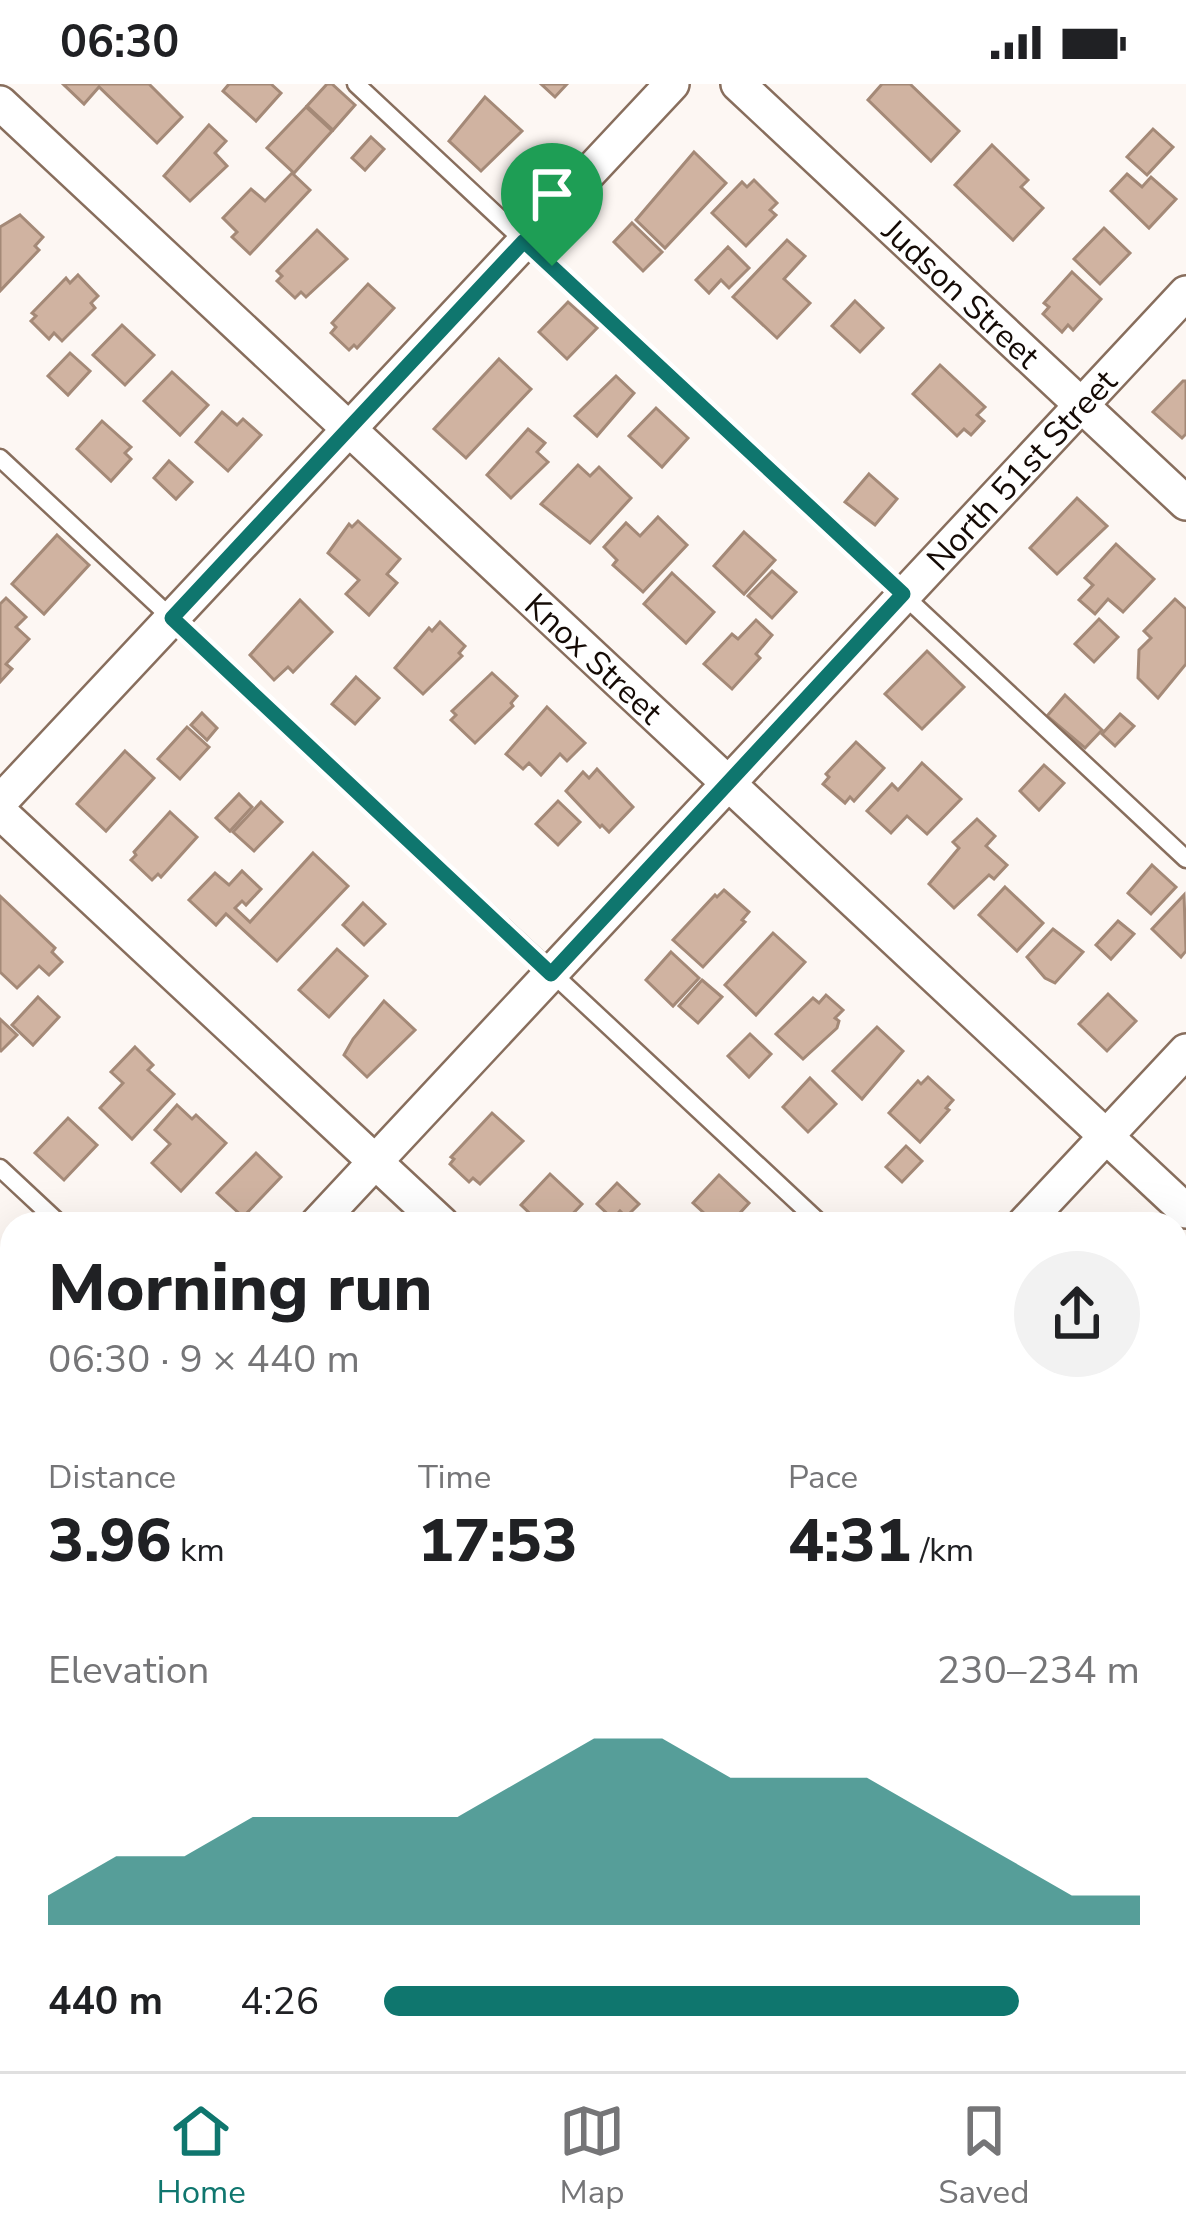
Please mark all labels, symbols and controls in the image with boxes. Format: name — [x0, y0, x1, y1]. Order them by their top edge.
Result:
text: 06:30 — [60, 12, 179, 73]
pin — [501, 143, 603, 266]
icon: arrive — [519, 161, 585, 227]
street label: Judson Street — [871, 209, 1049, 379]
street label: North 51st Street — [917, 360, 1128, 581]
street label: Knox Street — [514, 584, 672, 735]
text: Morning run — [48, 1243, 432, 1333]
button: share — [1014, 1251, 1140, 1377]
text: 06:30 · 9 × 440 m — [48, 1333, 360, 1386]
text: Distance — [48, 1455, 176, 1500]
text: Time — [418, 1455, 491, 1500]
text: Pace — [788, 1455, 858, 1500]
text: 3.96 — [48, 1500, 172, 1582]
text: 17:53 — [418, 1500, 578, 1582]
text: 4:31 — [788, 1500, 912, 1582]
text: km — [172, 1528, 225, 1573]
text: /km — [912, 1528, 974, 1573]
text: Elevation — [48, 1644, 209, 1697]
text: 230–234 m — [937, 1644, 1140, 1697]
text: 440 m — [48, 1975, 163, 2028]
text: 4:26 — [240, 1975, 319, 2028]
tab: Home — [157, 2098, 246, 2215]
tab: Map — [559, 2098, 625, 2215]
tab: Saved — [938, 2098, 1029, 2215]

